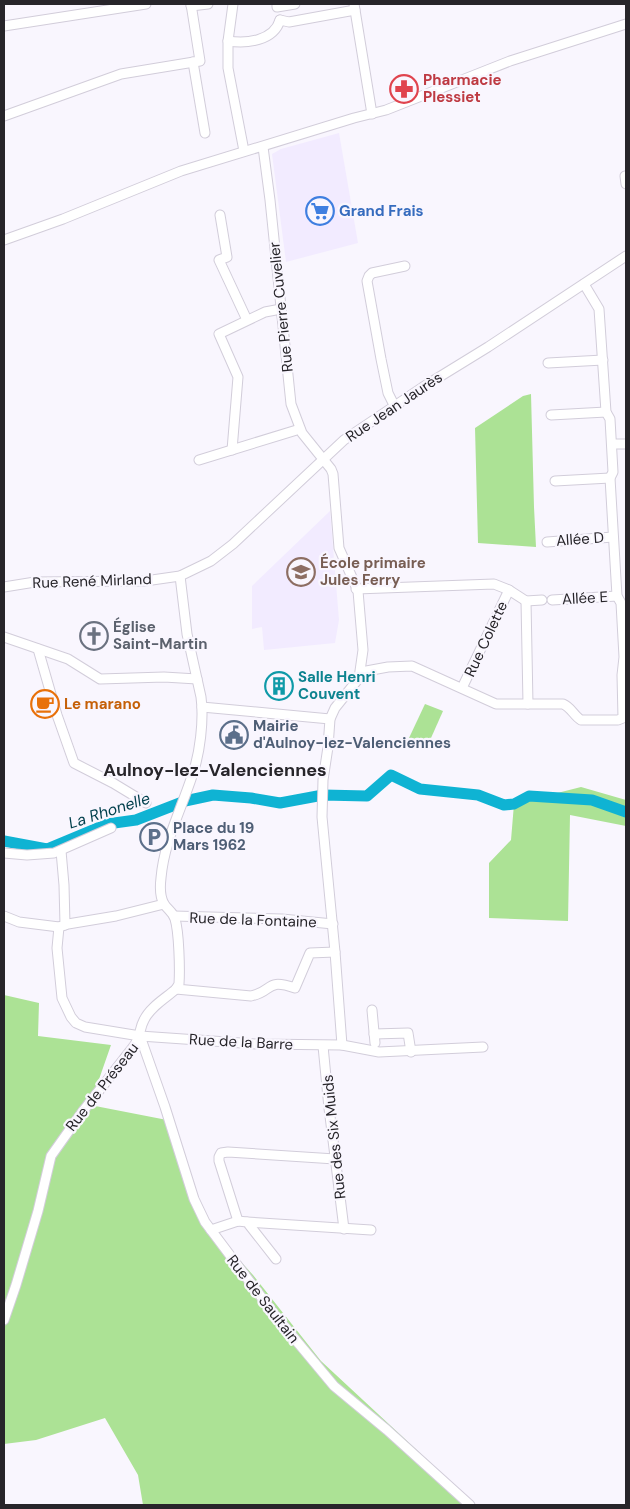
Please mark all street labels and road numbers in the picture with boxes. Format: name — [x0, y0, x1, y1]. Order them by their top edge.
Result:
street label: Rue Pierre Cuvelier — [264, 241, 298, 373]
street label: Rue Jean Jaurès — [342, 367, 446, 447]
street label: Allée D — [555, 527, 605, 551]
street label: Rue René Mirland — [32, 569, 152, 593]
street label: Allée E — [561, 587, 609, 609]
street label: Rue Colette — [460, 598, 512, 680]
street label: Rue de la Fontaine — [189, 908, 317, 932]
street label: Rue de la Barre — [189, 1029, 293, 1055]
street label: Rue de Préseau — [61, 1039, 143, 1135]
street label: Rue des Six Muids — [318, 1074, 350, 1200]
street label: Rue de Saultain — [222, 1251, 304, 1347]

